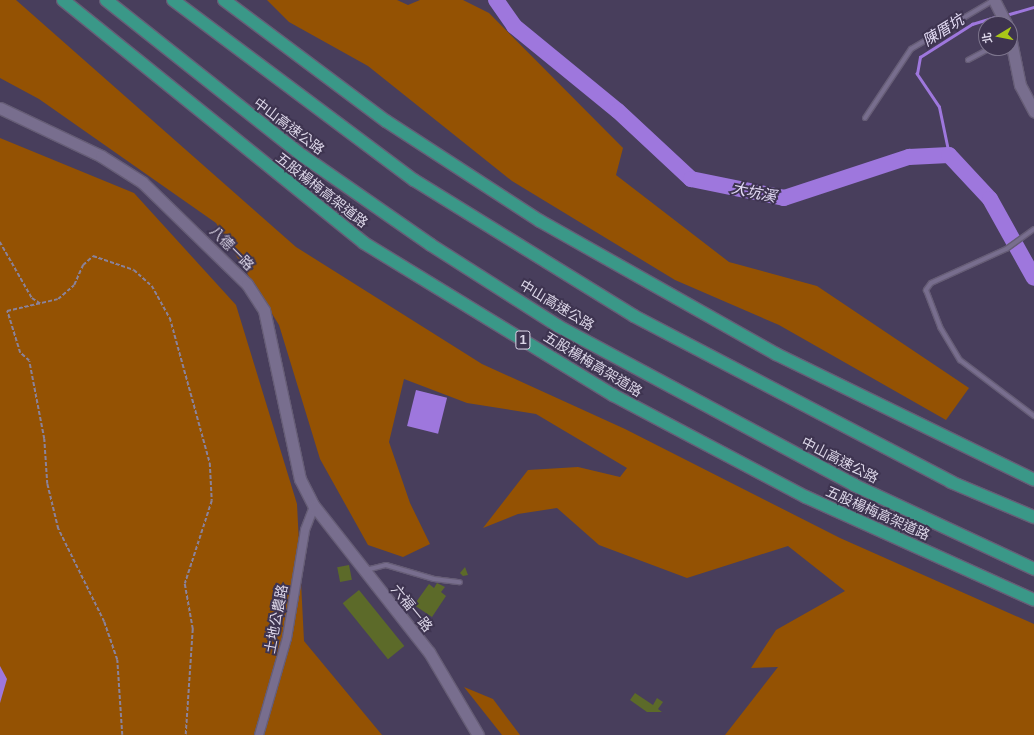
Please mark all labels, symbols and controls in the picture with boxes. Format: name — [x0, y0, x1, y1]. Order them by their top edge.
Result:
water label: 陳厝坑 — [919, 10, 967, 50]
north arrow — [978, 16, 1018, 56]
text: 北 — [980, 31, 994, 44]
street label: 中山高速公路 — [250, 94, 328, 158]
street label: 五股楊梅高架道路 — [273, 149, 371, 231]
water label: 大坑溪 — [730, 179, 778, 205]
street label: 八德一路 — [206, 222, 258, 274]
street label: 中山高速公路 — [517, 276, 597, 334]
street label: 五股楊梅高架道路 — [541, 328, 645, 400]
road number: 1 — [515, 329, 531, 351]
street label: 中山高速公路 — [799, 433, 881, 487]
street label: 五股楊梅高架道路 — [823, 483, 933, 543]
street label: 六福一路 — [388, 581, 436, 635]
street label: 土地公農路 — [261, 583, 291, 655]

